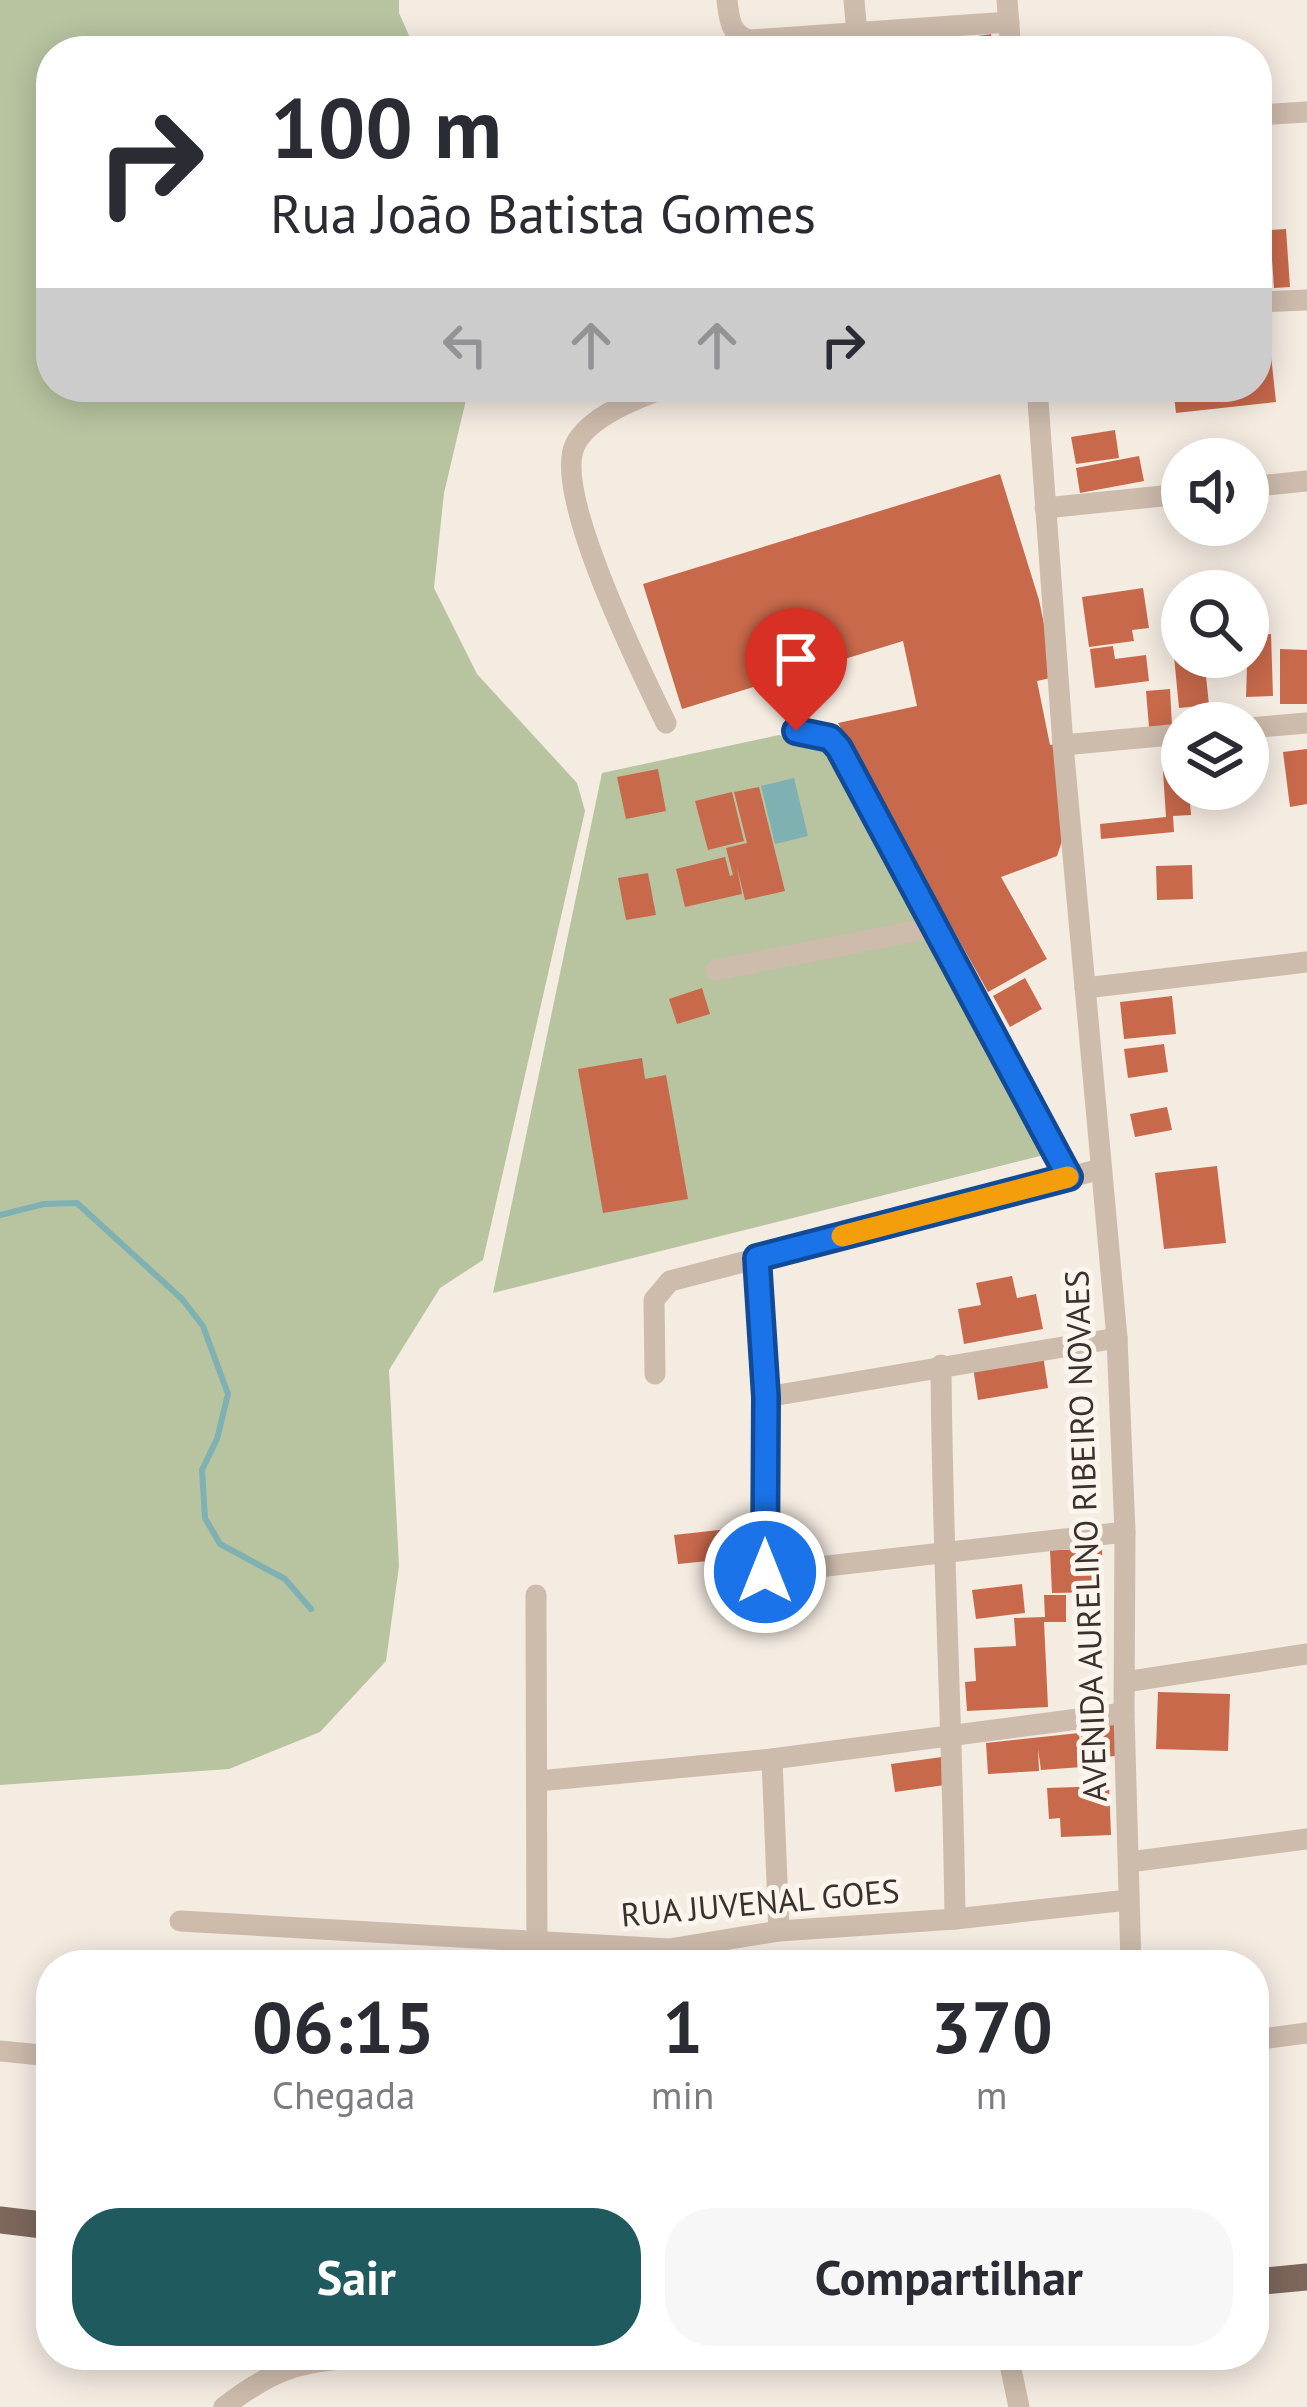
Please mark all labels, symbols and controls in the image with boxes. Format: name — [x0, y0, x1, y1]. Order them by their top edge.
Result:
text: 100 m — [270, 72, 502, 181]
icon: right — [72, 84, 228, 240]
text: Rua João Batista Gomes — [270, 178, 816, 248]
icon: left — [432, 312, 498, 378]
icon: ahead — [558, 312, 624, 378]
icon: ahead — [684, 312, 750, 378]
icon: right — [810, 312, 876, 378]
map controls — [1161, 438, 1269, 810]
button: sound — [1161, 438, 1269, 546]
button: search — [1161, 570, 1269, 678]
pin — [745, 608, 847, 731]
icon: arrive — [763, 626, 829, 692]
button: layers — [1161, 702, 1269, 810]
street label: AVENIDA AURELINO RIBEIRO NOVAES — [1054, 1269, 1116, 1803]
position arrow — [702, 1509, 828, 1635]
street label: RUA JUVENAL GOES — [619, 1868, 901, 1936]
text: 06:15 — [252, 1980, 435, 2073]
text: 1 — [662, 1980, 703, 2073]
text: 370 — [930, 1980, 1053, 2073]
text: Chegada — [272, 2069, 415, 2120]
text: min — [651, 2069, 714, 2120]
text: m — [976, 2069, 1007, 2120]
button: Sair — [72, 2208, 641, 2346]
button: Compartilhar — [665, 2208, 1233, 2346]

